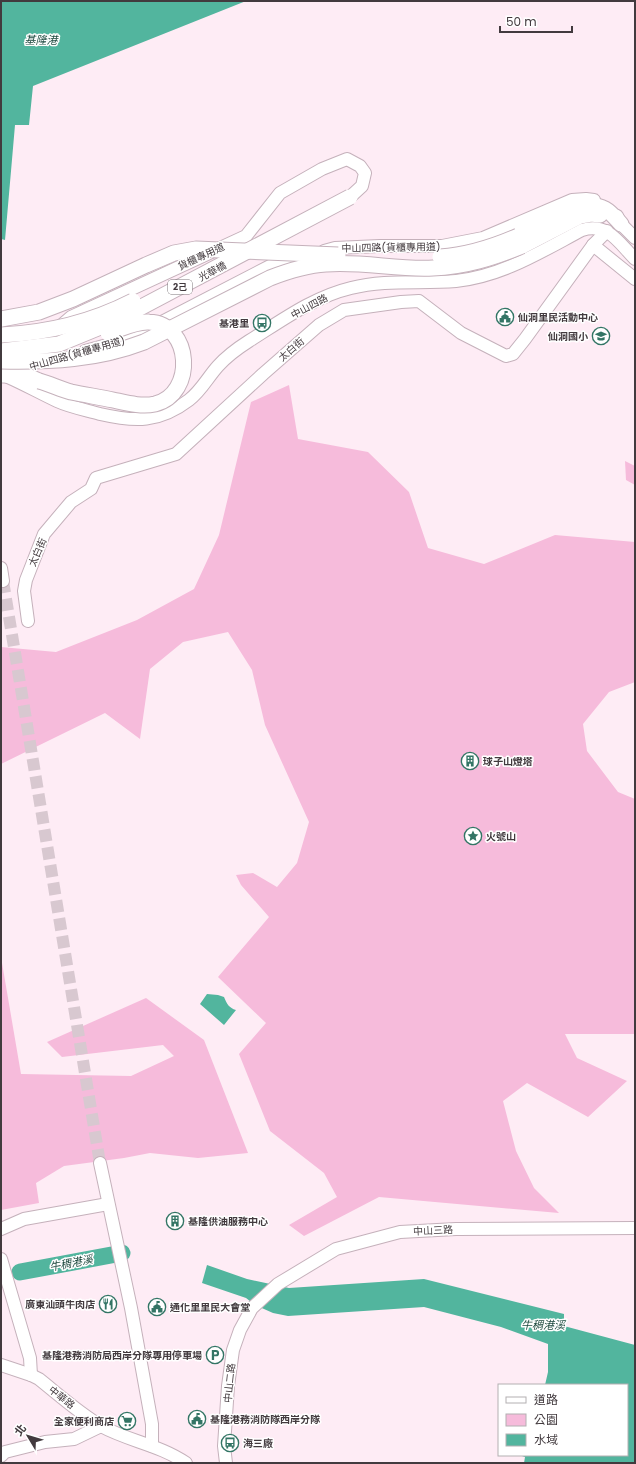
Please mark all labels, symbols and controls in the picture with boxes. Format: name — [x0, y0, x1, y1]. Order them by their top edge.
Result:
scale bar — [500, 8, 572, 34]
text: 50 m — [506, 13, 537, 30]
water label: 基隆港 — [25, 32, 59, 48]
street label: 貨櫃專用道 — [175, 239, 227, 274]
street label: 中山四路(貨櫃專用道) — [341, 239, 441, 256]
street label: 光華橋 — [195, 258, 229, 285]
road number: 2己 — [168, 280, 192, 294]
street label: 中山四路 — [288, 290, 330, 322]
public building icon: 仙洞里民活動中心 — [495, 307, 515, 327]
place label: 仙洞里民活動中心 — [517, 310, 598, 325]
bus stop icon: 基港里 — [252, 313, 272, 333]
place label: 基港里 — [219, 316, 249, 331]
school or university icon: 仙洞國小 — [591, 326, 611, 346]
place label: 仙洞國小 — [547, 329, 589, 344]
street label: 中山四路(貨櫃專用道) — [27, 333, 127, 374]
street label: 太白街 — [275, 334, 308, 365]
street label: 太白街 — [25, 535, 50, 569]
building icon: 球子山燈塔 — [460, 751, 480, 771]
place label: 球子山燈塔 — [482, 754, 533, 769]
place icon: 火號山 — [463, 826, 483, 846]
place label: 火號山 — [486, 829, 516, 844]
building icon: 基隆供油服務中心 — [165, 1211, 185, 1231]
place label: 基隆供油服務中心 — [188, 1214, 268, 1229]
street label: 中山三路 — [413, 1222, 453, 1239]
water label: 牛稠港溪 — [48, 1251, 96, 1275]
restaurant icon: 廣東汕頭牛肉店 — [98, 1294, 118, 1314]
place label: 廣東汕頭牛肉店 — [25, 1297, 95, 1312]
public building icon: 通化里里民大會堂 — [147, 1297, 167, 1317]
place label: 通化里里民大會堂 — [169, 1300, 250, 1315]
water label: 牛稠港溪 — [521, 1317, 567, 1333]
parking icon: 基隆港務消防局西岸分隊專用停車場 — [205, 1345, 225, 1365]
place label: 基隆港務消防局西岸分隊專用停車場 — [42, 1348, 202, 1363]
street label: 中山二路 — [220, 1362, 239, 1404]
street label: 中華路 — [45, 1382, 78, 1413]
legend — [498, 1384, 628, 1456]
text: 道路 — [534, 1391, 558, 1408]
public building icon: 基隆港務消防隊西岸分隊 — [187, 1409, 207, 1429]
supermarket icon: 全家便利商店 — [117, 1411, 137, 1431]
text: 公園 — [534, 1411, 558, 1428]
place label: 基隆港務消防隊西岸分隊 — [210, 1412, 321, 1427]
place label: 全家便利商店 — [54, 1414, 114, 1429]
north arrow — [8, 1416, 48, 1456]
text: 北 — [10, 1421, 30, 1439]
text: 水域 — [534, 1431, 558, 1448]
bus stop icon: 海三廠 — [220, 1433, 240, 1453]
place label: 海三廠 — [243, 1436, 273, 1451]

